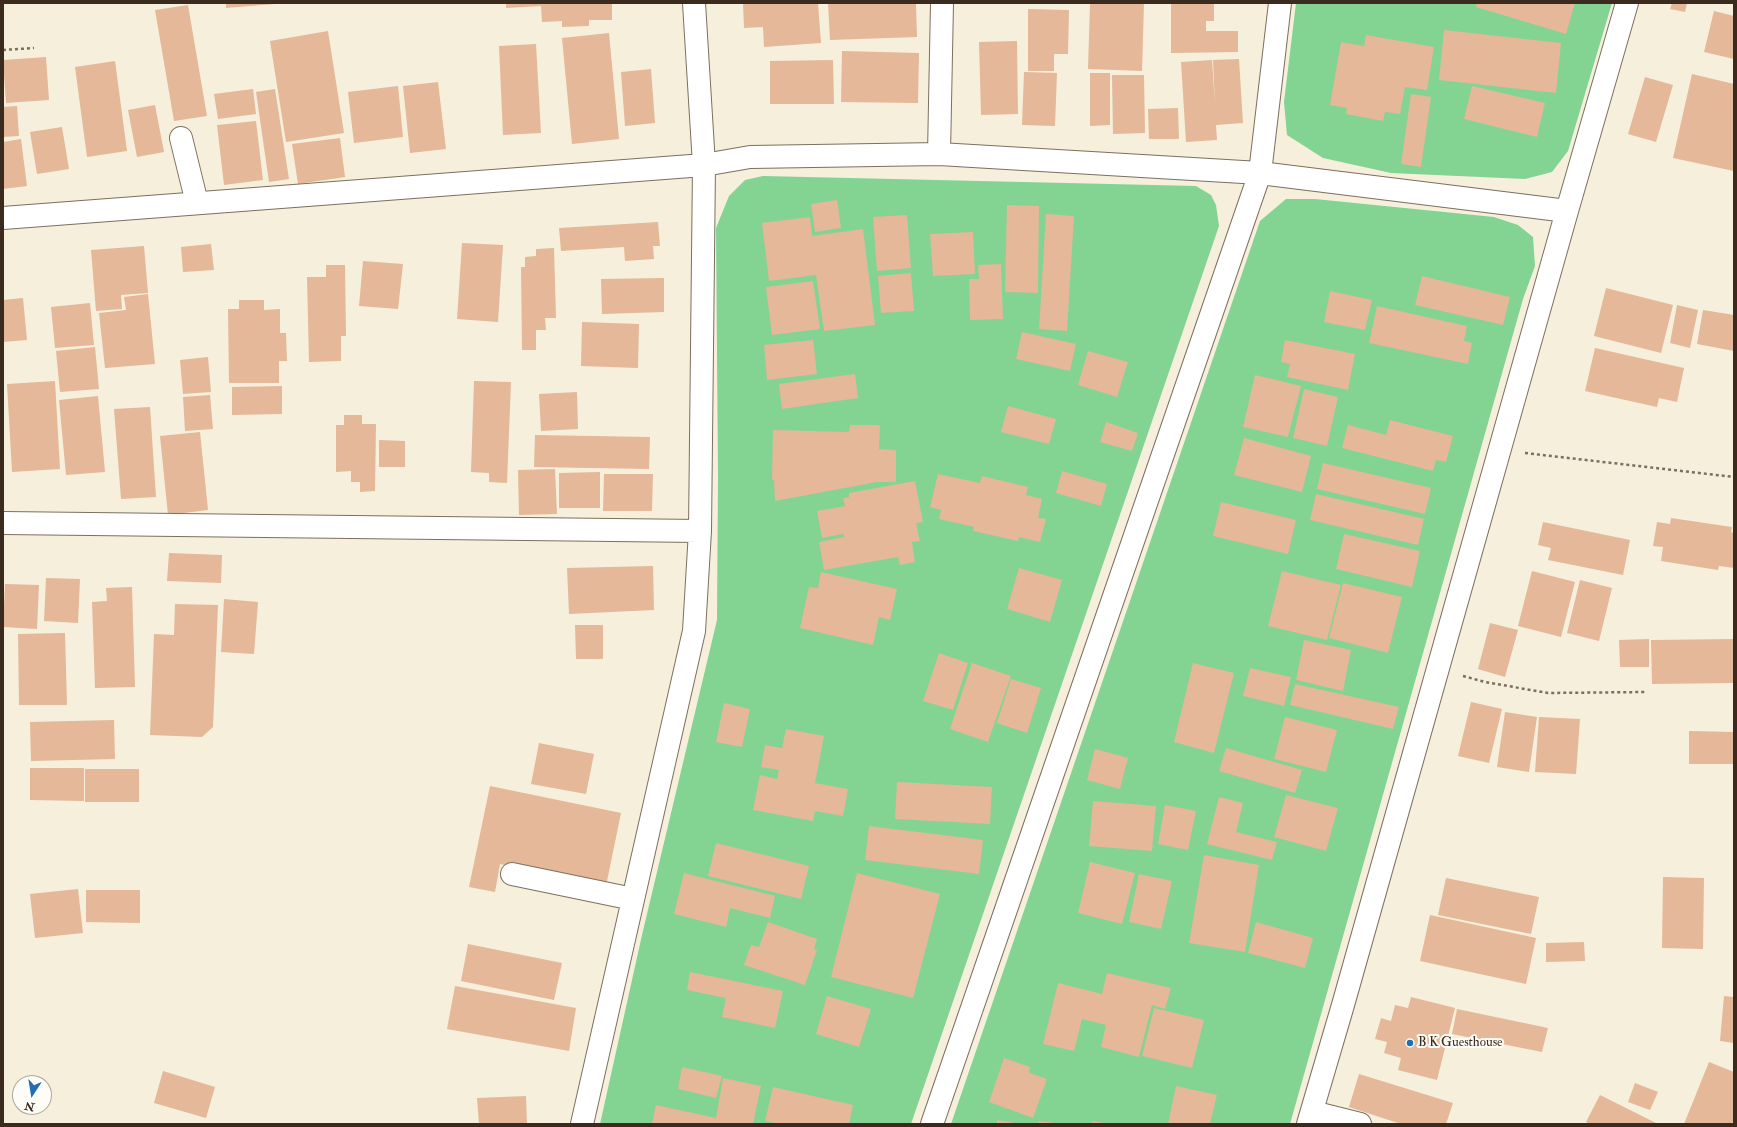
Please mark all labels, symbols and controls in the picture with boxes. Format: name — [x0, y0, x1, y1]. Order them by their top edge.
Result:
place label: B K Guesthouse — [1418, 1035, 1503, 1051]
marker: B K Guesthouse — [1405, 1038, 1415, 1048]
north arrow — [12, 1075, 52, 1115]
text: N — [23, 1099, 36, 1114]

